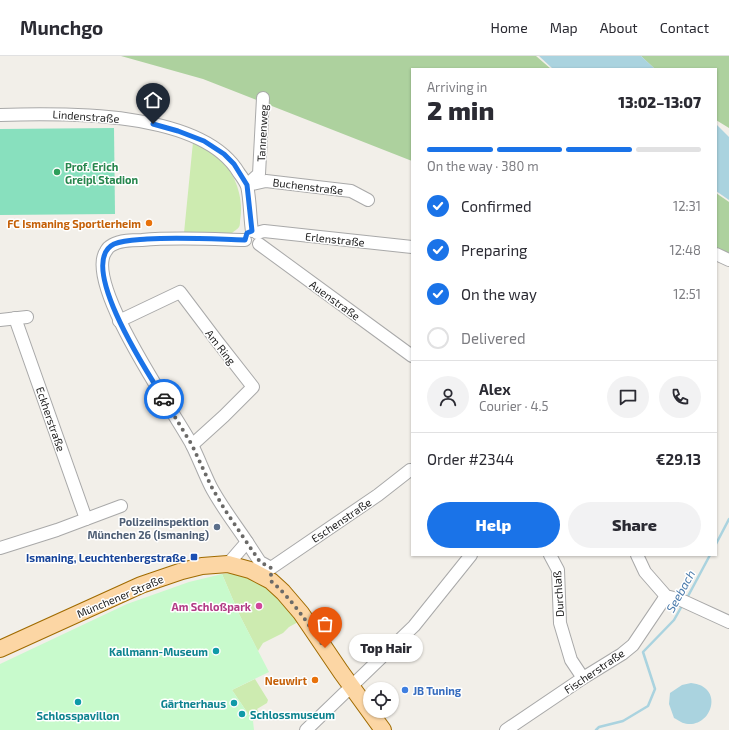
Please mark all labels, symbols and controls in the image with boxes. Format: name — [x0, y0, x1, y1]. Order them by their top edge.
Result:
text: Munchgo — [20, 16, 103, 39]
text: Home — [491, 19, 528, 36]
text: Map — [550, 19, 578, 36]
text: About — [600, 19, 638, 36]
text: Contact — [660, 19, 709, 36]
text: Arriving in — [427, 79, 487, 95]
pin — [136, 83, 170, 124]
icon: home — [142, 89, 164, 111]
text: 13:02–13:07 — [618, 93, 701, 111]
text: 2 min — [427, 94, 494, 125]
street label: Tannenweg — [254, 104, 270, 162]
street label: Lindenstraße — [52, 107, 120, 125]
text: On the way · 380 m — [427, 158, 539, 174]
place label: Prof. Erich Greipl Stadion — [65, 160, 138, 186]
marker: Prof. Erich Greipl Stadion — [52, 167, 62, 177]
street label: Buchenstraße — [272, 175, 344, 197]
icon: check — [427, 195, 449, 217]
text: Confirmed — [461, 197, 532, 215]
text: 12:31 — [673, 198, 701, 214]
place label: FC Ismaning Sportlerheim — [7, 217, 141, 230]
marker: FC Ismaning Sportlerheim — [144, 218, 154, 228]
street label: Erlenstraße — [305, 229, 365, 249]
icon: check — [427, 239, 449, 261]
text: Preparing — [461, 241, 527, 259]
text: 12:48 — [670, 242, 701, 258]
street label: Auenstraße — [307, 277, 363, 323]
icon: check — [427, 283, 449, 305]
text: On the way — [461, 285, 537, 303]
text: 12:51 — [673, 286, 701, 302]
street label: Am Ring — [203, 327, 239, 367]
text: Delivered — [461, 329, 526, 347]
button: person — [427, 376, 469, 418]
button: chat — [607, 376, 649, 418]
button: phone — [659, 376, 701, 418]
courier — [144, 379, 184, 419]
text: Alex — [479, 380, 511, 398]
street label: Eckherstraße — [34, 385, 68, 453]
icon: car — [153, 388, 175, 410]
text: Courier · 4.5 — [479, 398, 548, 414]
text: Order #2344 — [427, 450, 514, 468]
text: €29.13 — [656, 450, 701, 468]
street label: Eschenstraße — [309, 495, 373, 545]
button: Help — [427, 502, 560, 548]
button: Share — [568, 502, 701, 548]
place label: Polizeiinspektion München 26 (Ismaning) — [88, 515, 209, 541]
marker: Polizeiinspektion München 26 (Ismaning) — [212, 522, 222, 532]
place label: Ismaning, Leuchtenbergstraße — [26, 551, 186, 564]
marker: Ismaning, Leuchtenbergstraße — [189, 552, 199, 562]
water label: Seebach — [663, 567, 697, 615]
street label: Durchlaß — [550, 570, 566, 618]
street label: Münchener Straße — [75, 572, 165, 620]
place label: Am Schloßpark — [172, 600, 252, 613]
marker: Am Schloßpark — [254, 601, 264, 611]
pin — [308, 607, 342, 648]
icon: bag — [314, 613, 336, 635]
callout: Top Hair — [349, 634, 423, 662]
text: Top Hair — [360, 640, 412, 656]
place label: Kallmann-Museum — [109, 645, 208, 658]
marker: Kallmann-Museum — [211, 646, 221, 656]
street label: Fischerstraße — [561, 646, 627, 696]
place label: Neuwirt — [265, 674, 307, 687]
marker: Neuwirt — [310, 675, 320, 685]
map controls — [363, 682, 399, 718]
button: locate — [363, 682, 399, 718]
place label: JB Tuning — [413, 684, 462, 697]
marker: JB Tuning — [400, 685, 410, 695]
marker: Schlosspavillon — [73, 697, 83, 707]
place label: Gärtnerhaus — [161, 697, 226, 710]
marker: Gärtnerhaus — [229, 698, 239, 708]
place label: Schlossmuseum — [250, 708, 335, 721]
place label: Schlosspavillon — [37, 709, 119, 722]
marker: Schlossmuseum — [237, 709, 247, 719]

